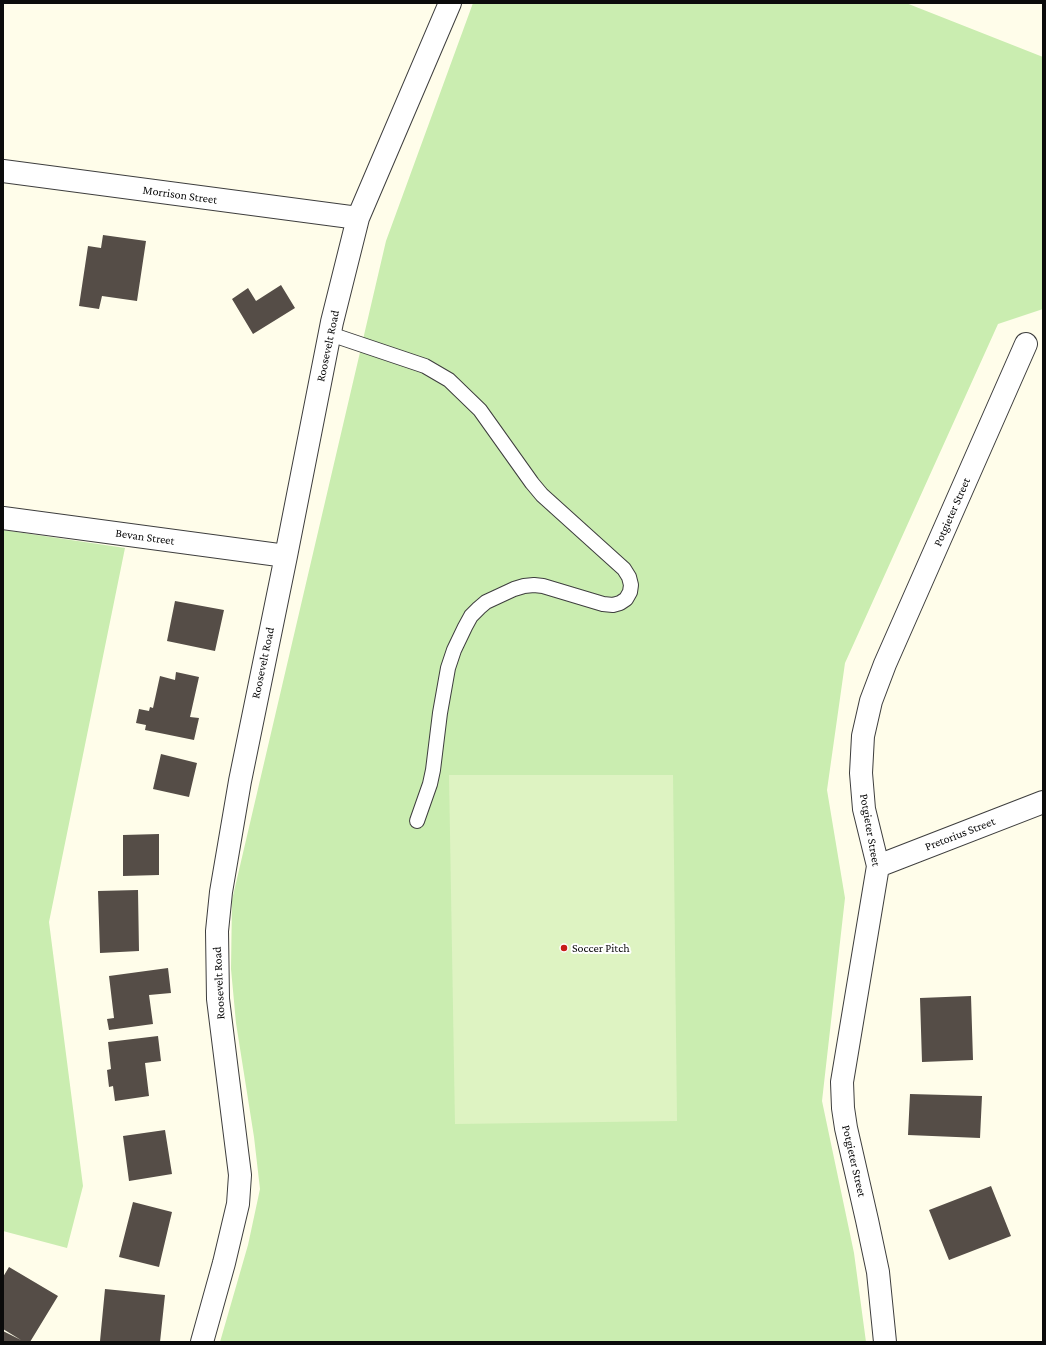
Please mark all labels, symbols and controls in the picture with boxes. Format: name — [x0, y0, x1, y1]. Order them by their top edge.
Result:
street label: Morrison Street — [142, 183, 218, 207]
street label: Roosevelt Road — [313, 309, 343, 383]
street label: Potgieter Street — [930, 475, 974, 549]
street label: Bevan Street — [114, 526, 176, 548]
street label: Roosevelt Road — [248, 626, 278, 700]
street label: Potgieter Street — [857, 792, 883, 868]
street label: Pretorius Street — [923, 814, 997, 854]
place label: Soccer Pitch — [572, 941, 630, 955]
marker: Soccer Pitch — [559, 943, 569, 953]
street label: Roosevelt Road — [210, 946, 228, 1020]
street label: Potgieter Street — [839, 1124, 869, 1198]

